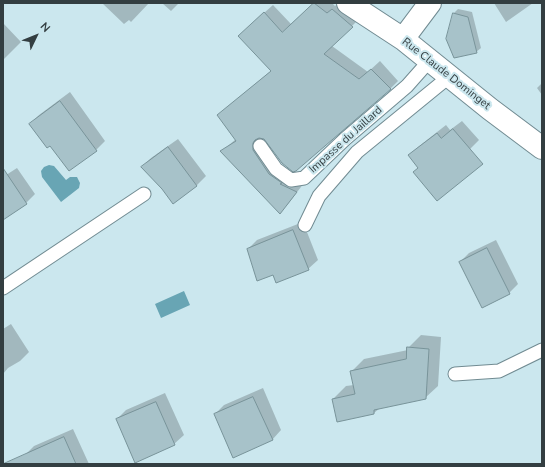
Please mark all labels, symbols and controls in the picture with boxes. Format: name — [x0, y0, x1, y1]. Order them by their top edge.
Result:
north arrow — [16, 16, 56, 56]
text: N — [37, 19, 53, 36]
street label: Rue Claude Dominget — [399, 35, 493, 113]
street label: Impasse du Jaillard — [307, 104, 385, 176]

